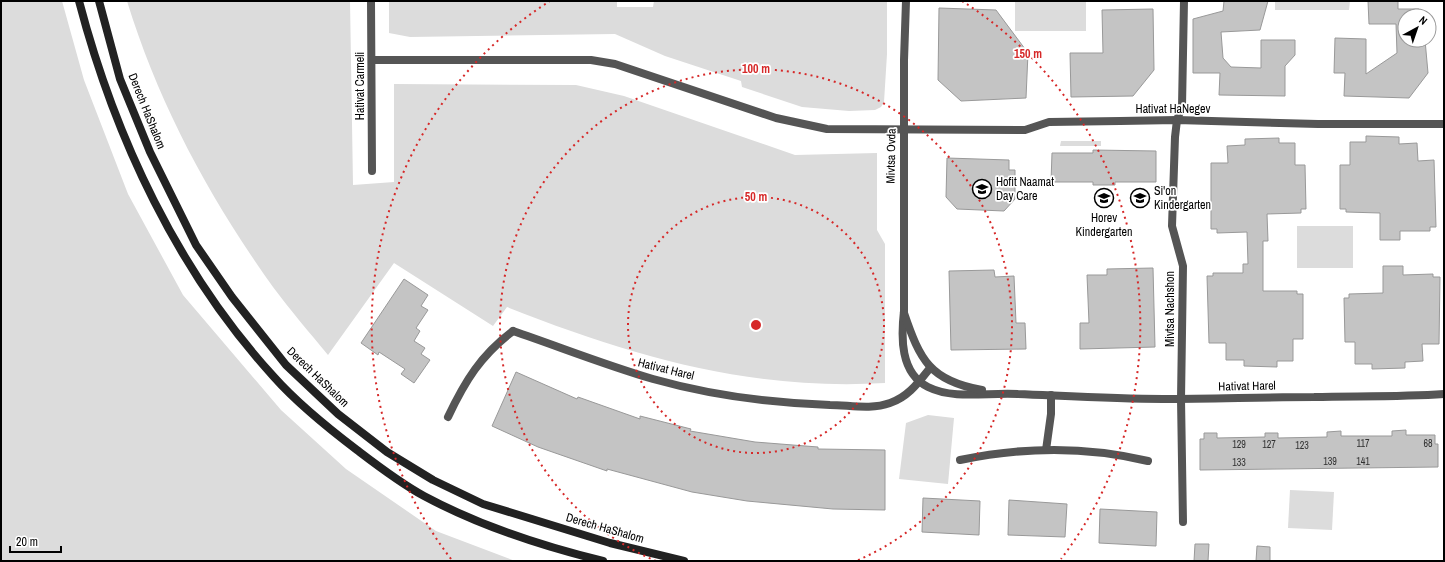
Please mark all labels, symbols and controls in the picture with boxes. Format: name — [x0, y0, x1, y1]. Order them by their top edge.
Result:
north arrow — [1397, 8, 1437, 48]
text: N — [1416, 13, 1430, 28]
text: 150 m — [1014, 46, 1042, 62]
street label: Hativat Carmeli — [352, 52, 368, 120]
text: 100 m — [742, 61, 770, 77]
street label: Derech HaShalom — [125, 71, 169, 151]
street label: Hativat HaNegev — [1136, 101, 1211, 117]
street label: Mivtsa Ovda — [883, 128, 899, 184]
place label: Hofit Naamat Day Care — [996, 174, 1054, 204]
school or university icon: Hofit Naamat Day Care — [971, 178, 993, 200]
place label: Si'on Kindergarten — [1154, 183, 1211, 213]
school or university icon: Horev Kindergarten — [1093, 187, 1115, 209]
school or university icon: Si'on Kindergarten — [1129, 187, 1151, 209]
text: 50 m — [745, 189, 767, 205]
place label: Horev Kindergarten — [1076, 210, 1132, 240]
street label: Mivtsa Nachshon — [1162, 271, 1178, 347]
centre of rings — [749, 318, 763, 332]
street label: Derech HaShalom — [284, 343, 352, 411]
street label: Hativat Harel — [636, 354, 696, 384]
street label: Hativat Harel — [1218, 378, 1276, 394]
house number: 117 — [1356, 437, 1370, 450]
house number: 68 — [1423, 437, 1433, 450]
house number: 129 — [1232, 438, 1246, 451]
house number: 127 — [1262, 438, 1276, 451]
house number: 123 — [1295, 439, 1309, 452]
house number: 139 — [1323, 455, 1337, 468]
house number: 141 — [1356, 455, 1370, 468]
house number: 133 — [1232, 456, 1246, 469]
street label: Derech HaShalom — [564, 509, 646, 547]
scale bar — [10, 528, 61, 554]
text: 20 m — [16, 534, 38, 550]

